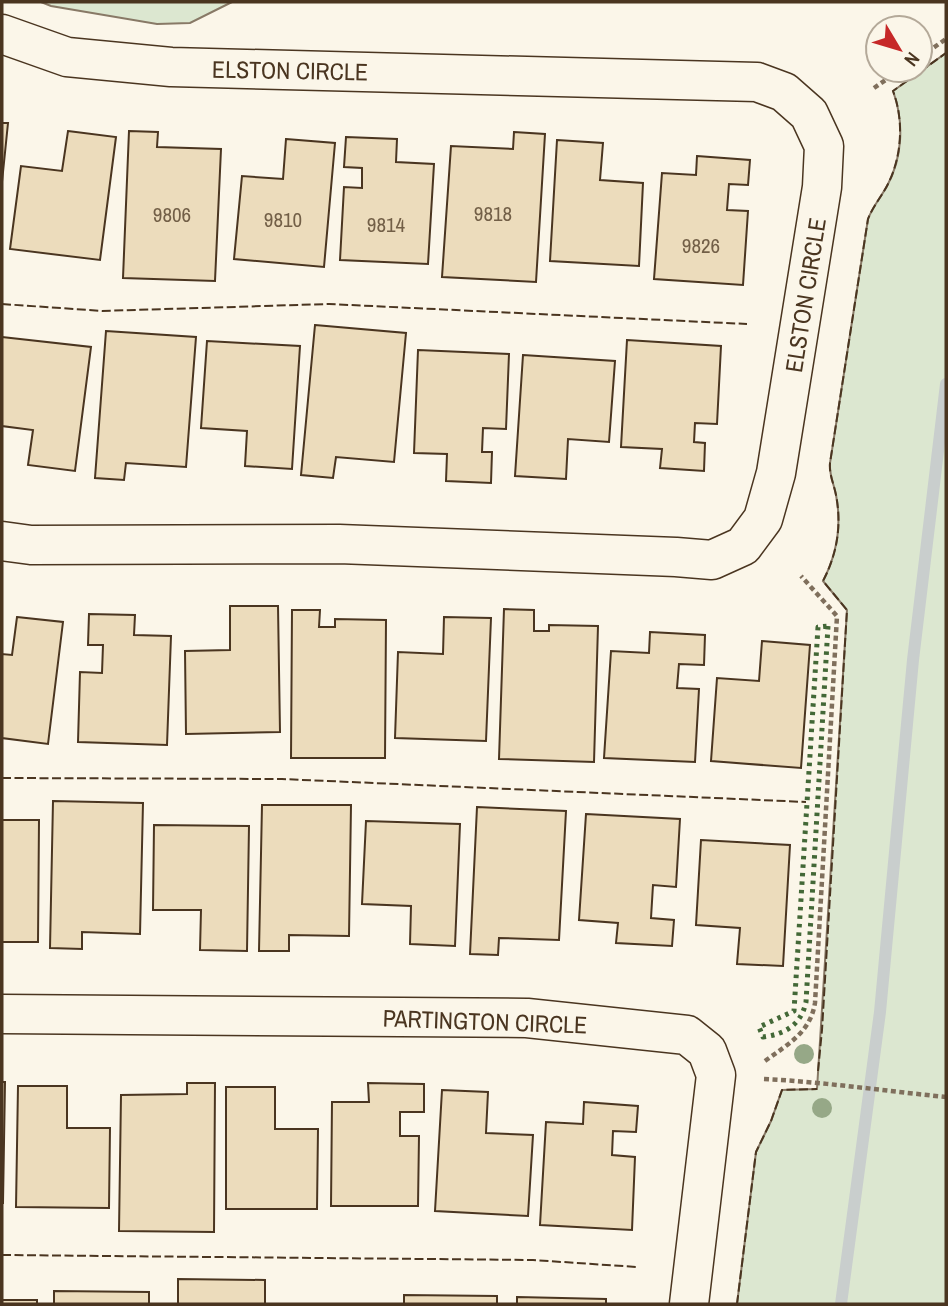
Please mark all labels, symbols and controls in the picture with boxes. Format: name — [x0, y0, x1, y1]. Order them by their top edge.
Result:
north arrow — [864, 14, 934, 84]
text: N — [899, 47, 926, 72]
street label: ELSTON CIRCLE — [212, 53, 368, 87]
house number: 9818 — [474, 199, 512, 228]
house number: 9806 — [153, 200, 191, 229]
house number: 9810 — [264, 205, 302, 234]
house number: 9814 — [367, 210, 406, 239]
street label: ELSTON CIRCLE — [777, 215, 833, 375]
house number: 9826 — [682, 231, 720, 260]
street label: PARTINGTON CIRCLE — [382, 1001, 588, 1041]

